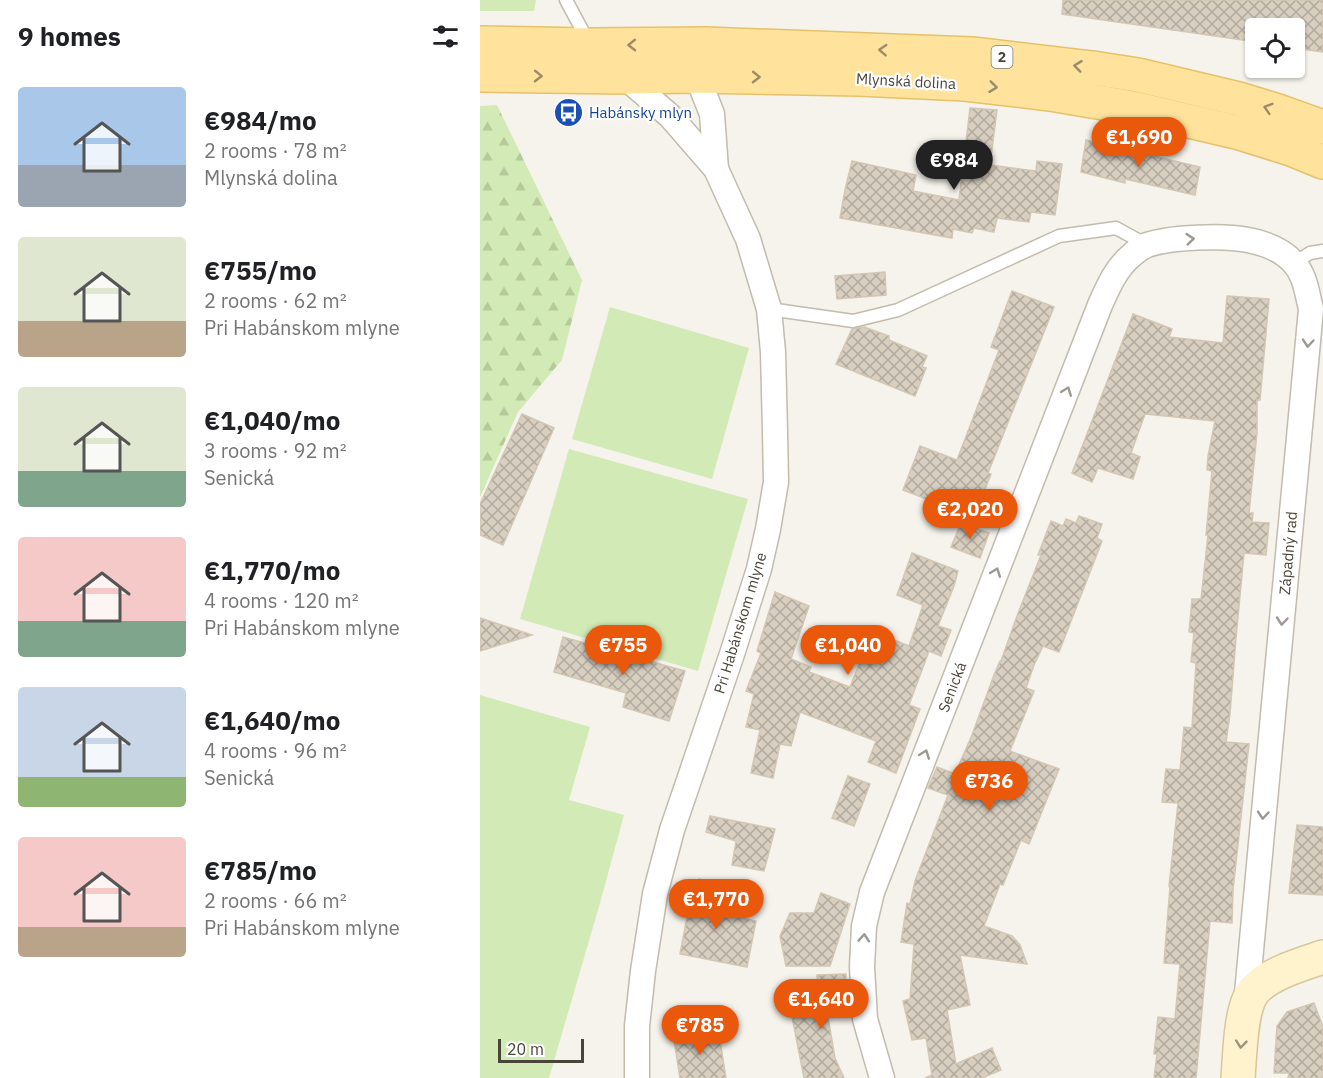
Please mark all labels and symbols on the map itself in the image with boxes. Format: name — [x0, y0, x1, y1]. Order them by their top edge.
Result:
one-way arrow — [627, 39, 636, 51]
one-way arrow — [879, 43, 888, 56]
road number: 2 — [992, 46, 1012, 68]
one-way arrow — [1073, 60, 1082, 73]
street label: Mlynská dolina — [855, 69, 957, 93]
one-way arrow — [534, 70, 543, 82]
one-way arrow — [751, 71, 760, 83]
one-way arrow — [988, 80, 997, 93]
bus stop icon: Habánsky mlyn — [552, 96, 584, 128]
place label: Habánsky mlyn — [589, 103, 692, 122]
one-way arrow — [1263, 103, 1274, 115]
pin: €1,690 — [1090, 117, 1188, 168]
pin: €984 — [918, 140, 990, 191]
one-way arrow — [1185, 233, 1194, 246]
one-way arrow — [1302, 339, 1315, 348]
one-way arrow — [1060, 386, 1072, 397]
pin: €2,020 — [921, 489, 1019, 540]
street label: Západný rad — [1275, 510, 1301, 596]
street label: Pri Habánskom mlyne — [709, 550, 771, 696]
one-way arrow — [989, 568, 1001, 579]
one-way arrow — [1276, 617, 1289, 626]
pin: €755 — [587, 625, 659, 676]
pin: €1,040 — [799, 625, 897, 676]
street label: Senická — [934, 659, 970, 715]
one-way arrow — [918, 749, 931, 760]
pin: €736 — [953, 761, 1025, 812]
one-way arrow — [1257, 811, 1270, 820]
pin: €1,770 — [667, 879, 765, 930]
one-way arrow — [857, 934, 870, 943]
pin: €1,640 — [772, 979, 870, 1030]
pin: €785 — [664, 1005, 736, 1056]
scale bar — [498, 1036, 584, 1064]
one-way arrow — [1236, 1039, 1248, 1048]

